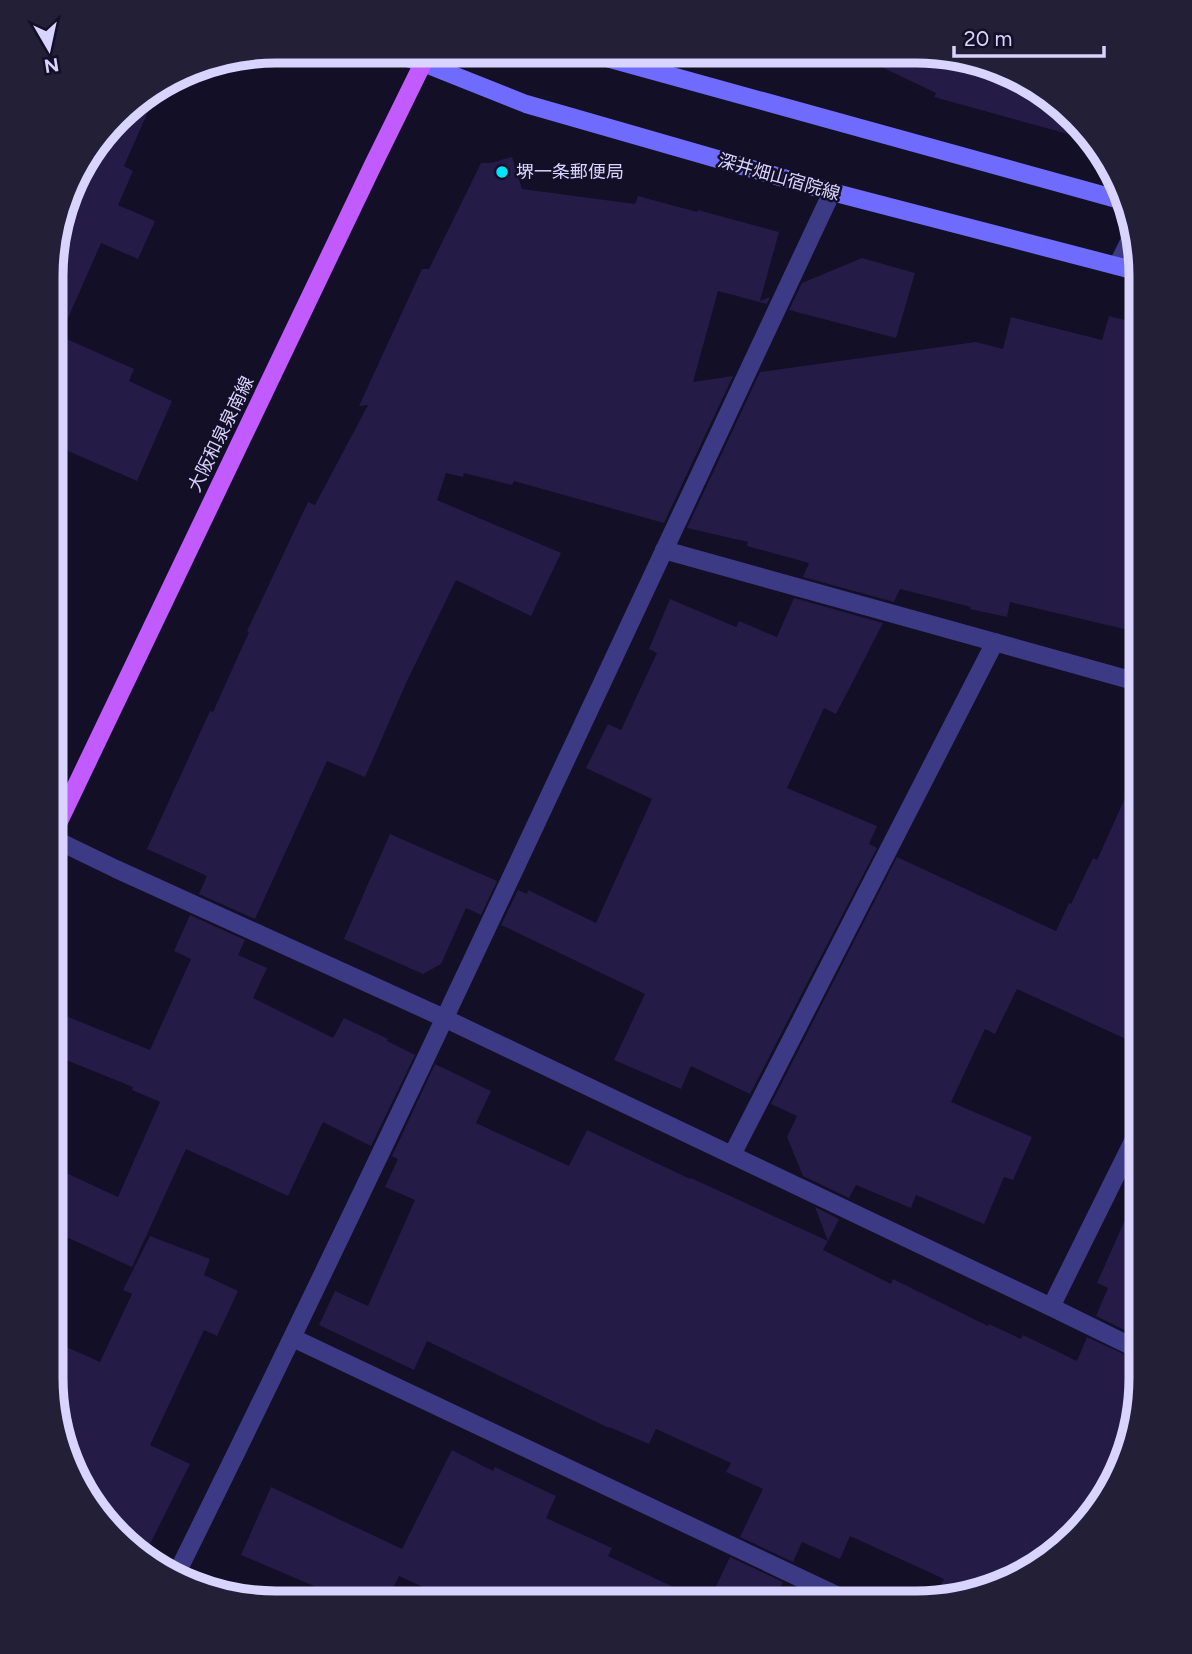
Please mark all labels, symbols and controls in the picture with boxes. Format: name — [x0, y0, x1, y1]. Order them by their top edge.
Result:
north arrow — [14, 14, 84, 84]
scale bar — [954, 14, 1104, 58]
text: 20 m — [964, 26, 1012, 51]
text: N — [43, 53, 61, 78]
street label: 深井畑山宿院線 — [715, 149, 843, 205]
place label: 堺一条郵便局 — [516, 161, 624, 183]
marker: 堺一条郵便局 — [494, 164, 510, 180]
street label: 大阪和泉泉南線 — [183, 373, 259, 495]

